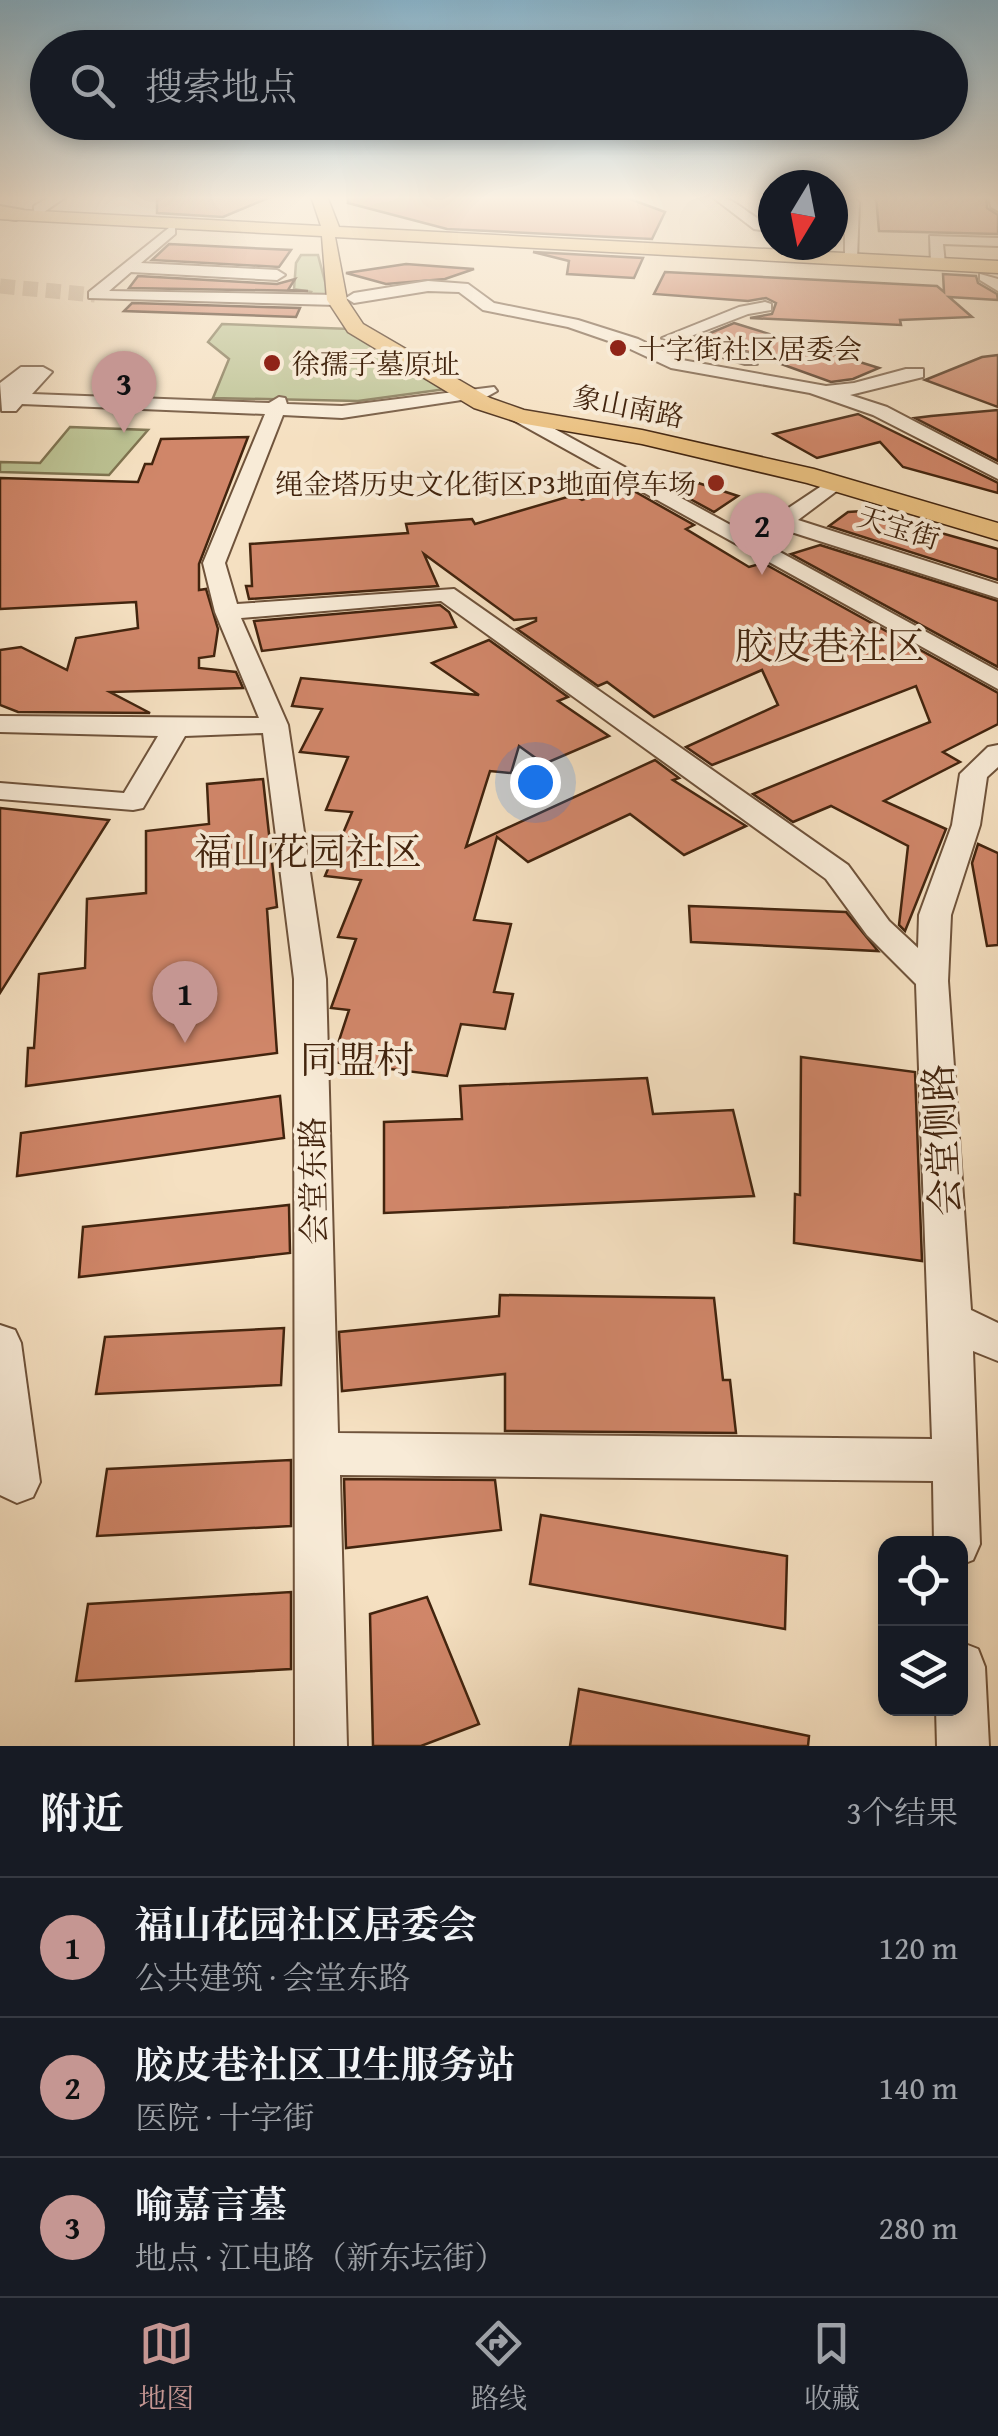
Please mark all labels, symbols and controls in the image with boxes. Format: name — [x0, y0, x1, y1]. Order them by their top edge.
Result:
search box — [30, 30, 968, 140]
icon: search — [65, 58, 120, 113]
text: 搜索地点 — [145, 58, 297, 114]
north arrow — [758, 170, 848, 260]
place label: 十字街社区居委会 — [638, 328, 862, 369]
marker: 十字街社区居委会 — [607, 337, 629, 359]
place label: 徐孺子墓原址 — [292, 343, 460, 384]
pin: 3 — [92, 350, 156, 433]
marker: 徐孺子墓原址 — [261, 352, 283, 374]
street label: 象山南路 — [570, 375, 688, 437]
place label: 绳金塔历史文化街区P3地面停车场 — [275, 463, 696, 504]
marker: 绳金塔历史文化街区P3地面停车场 — [705, 472, 727, 494]
pin: 2 — [730, 492, 794, 575]
street label: 天宝街 — [853, 495, 945, 559]
district label: 胶皮巷社区 — [735, 617, 925, 673]
your location — [510, 757, 561, 808]
district label: 福山花园社区 — [194, 823, 422, 879]
pin: 1 — [152, 960, 218, 1043]
district label: 同盟村 — [300, 1031, 414, 1087]
street label: 会堂侧路 — [909, 1063, 973, 1217]
street label: 会堂东路 — [288, 1117, 338, 1245]
map controls — [878, 1536, 968, 1716]
button: locate — [878, 1536, 968, 1626]
button: layers — [878, 1626, 968, 1716]
text: 附近 — [40, 1782, 124, 1843]
text: 3个结果 — [847, 1789, 958, 1836]
text: 福山花园社区居委会 — [135, 1896, 477, 1952]
text: 1 — [64, 1924, 81, 1971]
text: 120 m — [879, 1924, 958, 1971]
text: 公共建筑 · 会堂东路 — [135, 1954, 410, 2001]
text: 胶皮巷社区卫生服务站 — [135, 2036, 515, 2092]
text: 2 — [64, 2064, 81, 2111]
text: 140 m — [879, 2064, 958, 2111]
text: 医院 · 十字街 — [135, 2094, 314, 2141]
text: 喻嘉言墓 — [135, 2176, 287, 2232]
text: 3 — [64, 2204, 81, 2251]
text: 280 m — [879, 2204, 958, 2251]
text: 地点 · 江电路（新东坛街） — [135, 2234, 506, 2281]
tab: 地图 — [138, 2316, 194, 2418]
tab: 路线 — [471, 2316, 527, 2418]
tab: 收藏 — [804, 2316, 860, 2418]

